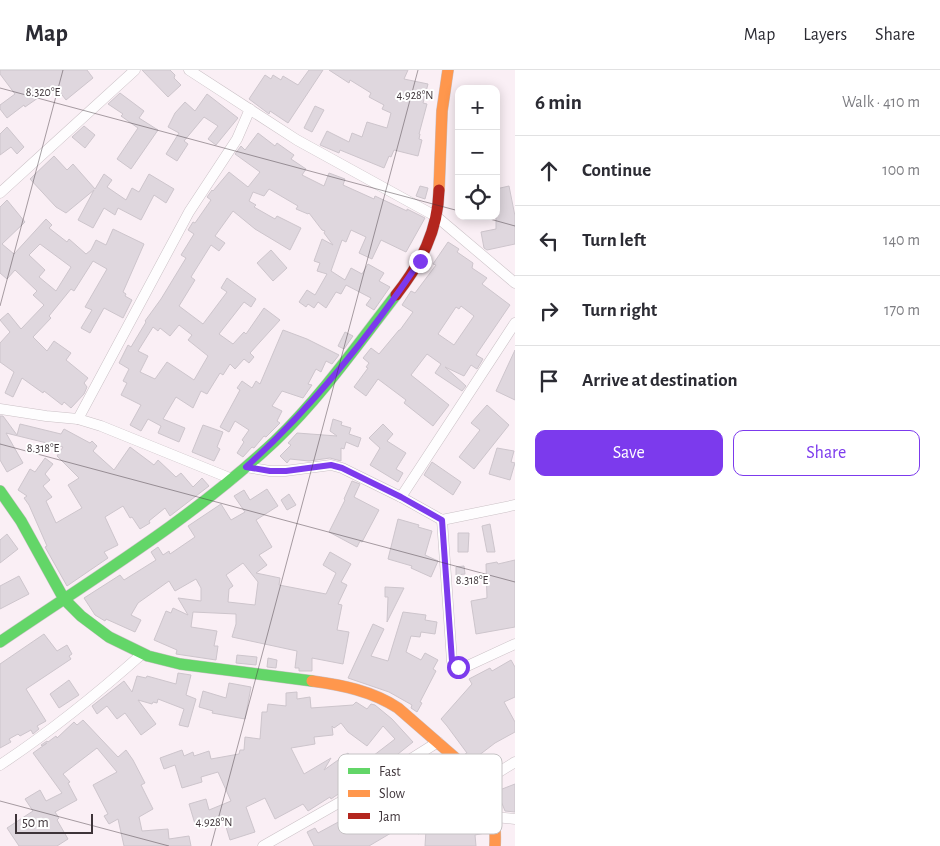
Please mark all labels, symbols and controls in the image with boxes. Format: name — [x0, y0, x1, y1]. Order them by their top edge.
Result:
text: Map — [25, 22, 68, 46]
text: Map — [744, 26, 775, 44]
text: Layers — [803, 26, 847, 44]
text: Share — [875, 26, 915, 44]
map controls — [455, 85, 500, 220]
button: + — [455, 85, 500, 130]
text: 8.320°E — [26, 86, 60, 98]
text: 4.928°N — [396, 89, 434, 101]
text: 6 min — [535, 92, 582, 113]
text: Walk · 410 m — [842, 94, 920, 110]
button: − — [455, 130, 500, 175]
icon: ahead — [535, 157, 563, 185]
text: Continue — [582, 161, 651, 180]
text: 100 m — [882, 162, 920, 178]
button: locate — [455, 175, 500, 220]
icon: left — [535, 227, 563, 255]
text: Turn left — [582, 231, 646, 250]
text: 140 m — [883, 232, 920, 248]
route end — [409, 250, 432, 273]
icon: right — [535, 297, 563, 325]
text: Turn right — [582, 301, 657, 320]
text: 170 m — [884, 302, 920, 318]
icon: arrive — [535, 367, 563, 395]
text: Arrive at destination — [582, 371, 738, 390]
button: Save — [535, 430, 723, 476]
button: Share — [733, 430, 920, 476]
text: 8.318°E — [27, 442, 59, 454]
text: 8.318°E — [456, 574, 488, 586]
route start — [447, 656, 470, 679]
legend — [338, 754, 502, 834]
text: Fast — [379, 765, 401, 779]
text: Slow — [379, 787, 406, 801]
text: Jam — [379, 810, 401, 824]
scale bar — [15, 811, 92, 834]
text: 50 m — [22, 816, 49, 830]
text: 4.928°N — [195, 816, 233, 828]

